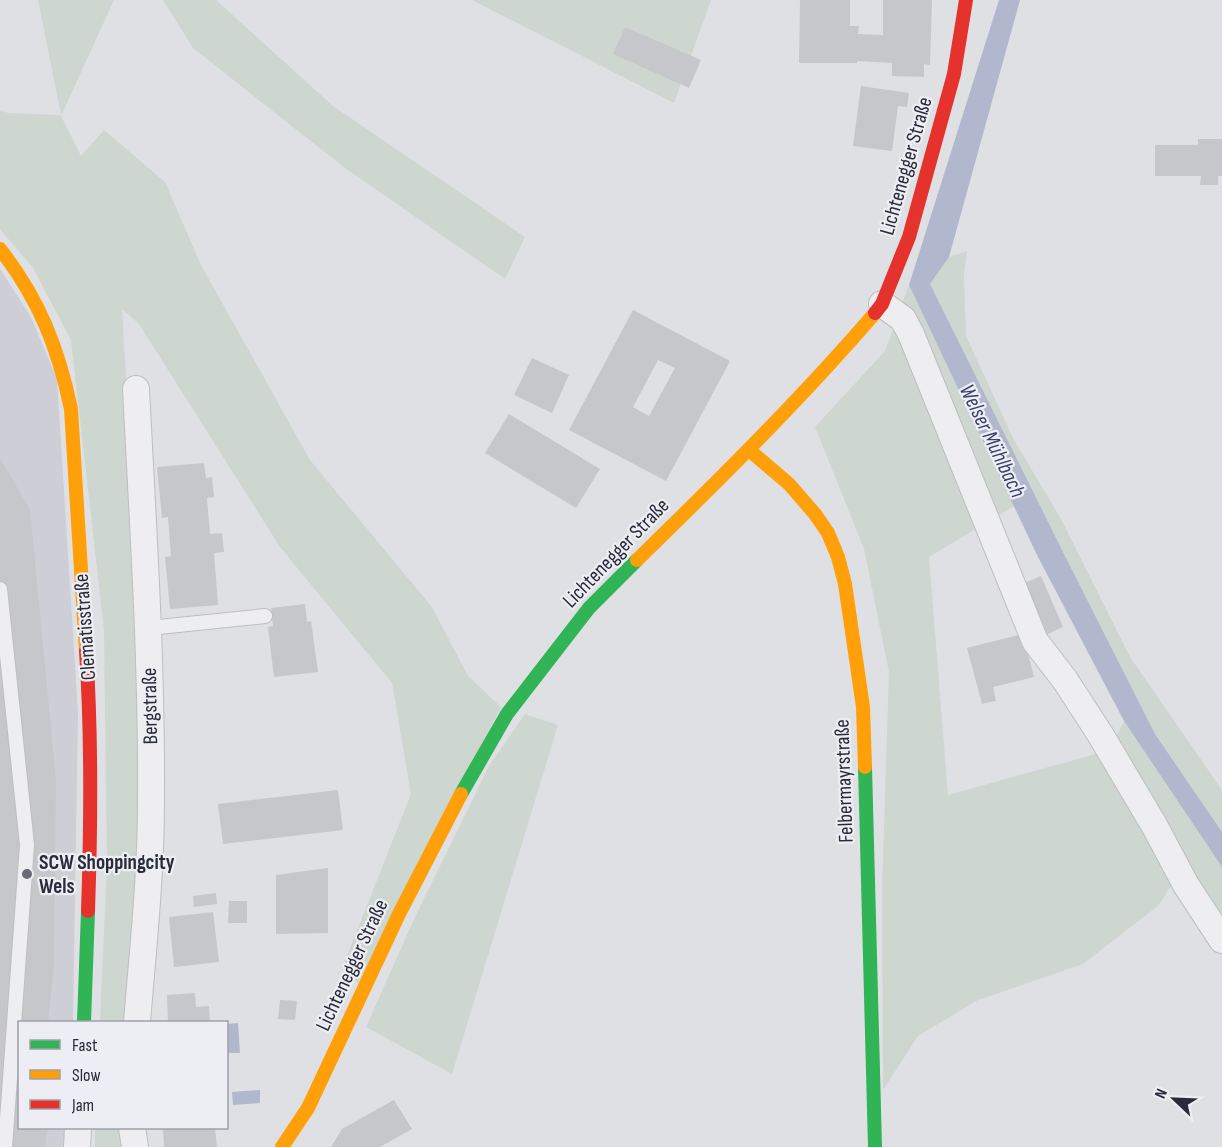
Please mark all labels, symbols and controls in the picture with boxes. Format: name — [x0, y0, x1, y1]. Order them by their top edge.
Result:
street label: Lichtenegger Straße — [874, 94, 938, 238]
water label: Welser Mühlbach — [953, 380, 1031, 502]
street label: Lichtenegger Straße — [558, 493, 674, 613]
street label: Clematisstraße — [69, 573, 101, 681]
street label: Bergstraße — [137, 667, 163, 745]
street label: Felbermayrstraße — [829, 719, 859, 843]
place label: SCW Shoppingcity Wels — [39, 850, 175, 899]
marker: SCW Shoppingcity Wels — [20, 867, 34, 881]
street label: Lichtenegger Straße — [311, 895, 393, 1035]
legend — [18, 1021, 228, 1129]
text: Fast — [72, 1035, 98, 1056]
text: Slow — [72, 1065, 101, 1086]
north arrow — [1144, 1069, 1204, 1129]
text: N — [1151, 1086, 1172, 1101]
text: Jam — [71, 1095, 94, 1116]

